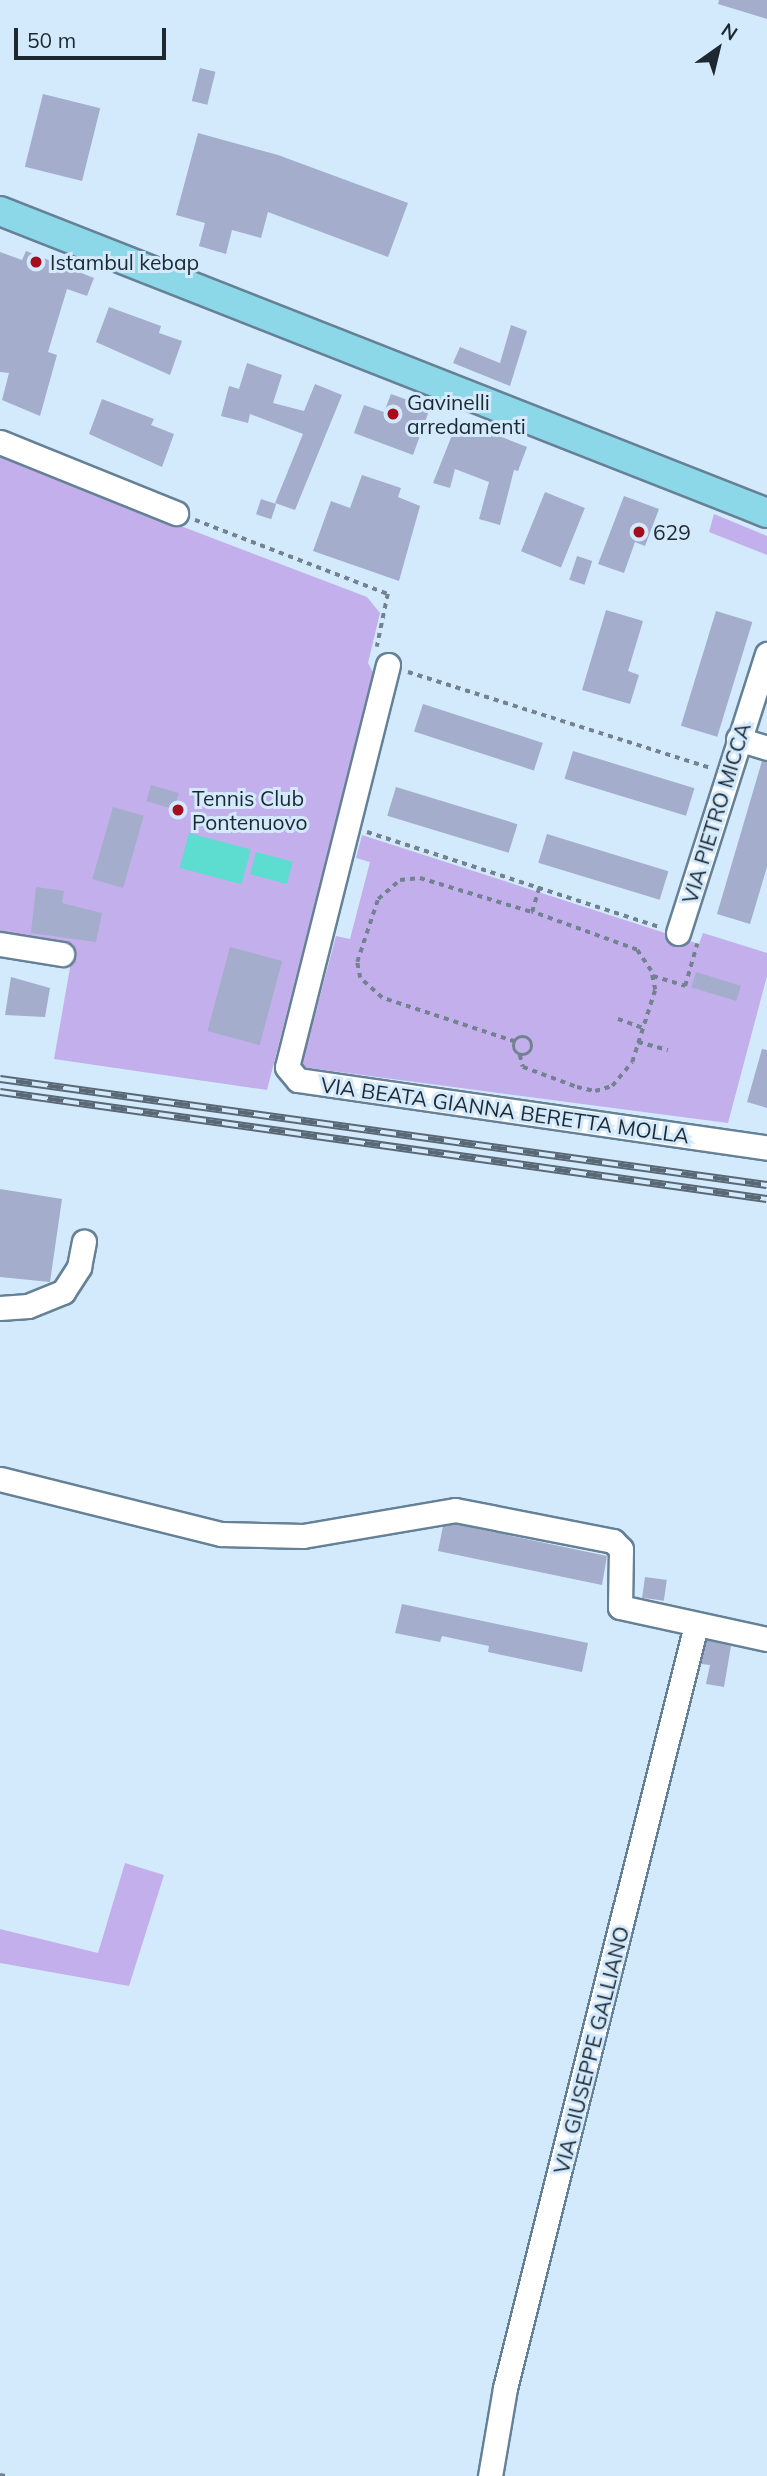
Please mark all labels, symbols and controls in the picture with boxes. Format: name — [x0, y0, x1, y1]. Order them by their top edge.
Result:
scale bar — [18, 14, 170, 58]
north arrow — [683, 14, 753, 84]
text: N — [717, 18, 742, 46]
text: 50 m — [27, 27, 76, 53]
place label: Istambul kebap — [50, 249, 199, 275]
marker: Istambul kebap — [28, 254, 44, 270]
place label: Gavinelli arredamenti — [407, 389, 526, 439]
marker: Gavinelli arredamenti — [385, 406, 401, 422]
place label: 629 — [653, 519, 691, 545]
marker: 629 — [631, 524, 647, 540]
street label: VIA PIETRO MICCA — [676, 720, 756, 906]
place label: Tennis Club Pontenuovo — [192, 785, 307, 835]
marker: Tennis Club Pontenuovo — [170, 802, 186, 818]
street label: VIA BEATA GIANNA BERETTA MOLLA — [319, 1072, 691, 1148]
street label: VIA GIUSEPPE GALLIANO — [548, 1924, 634, 2176]

